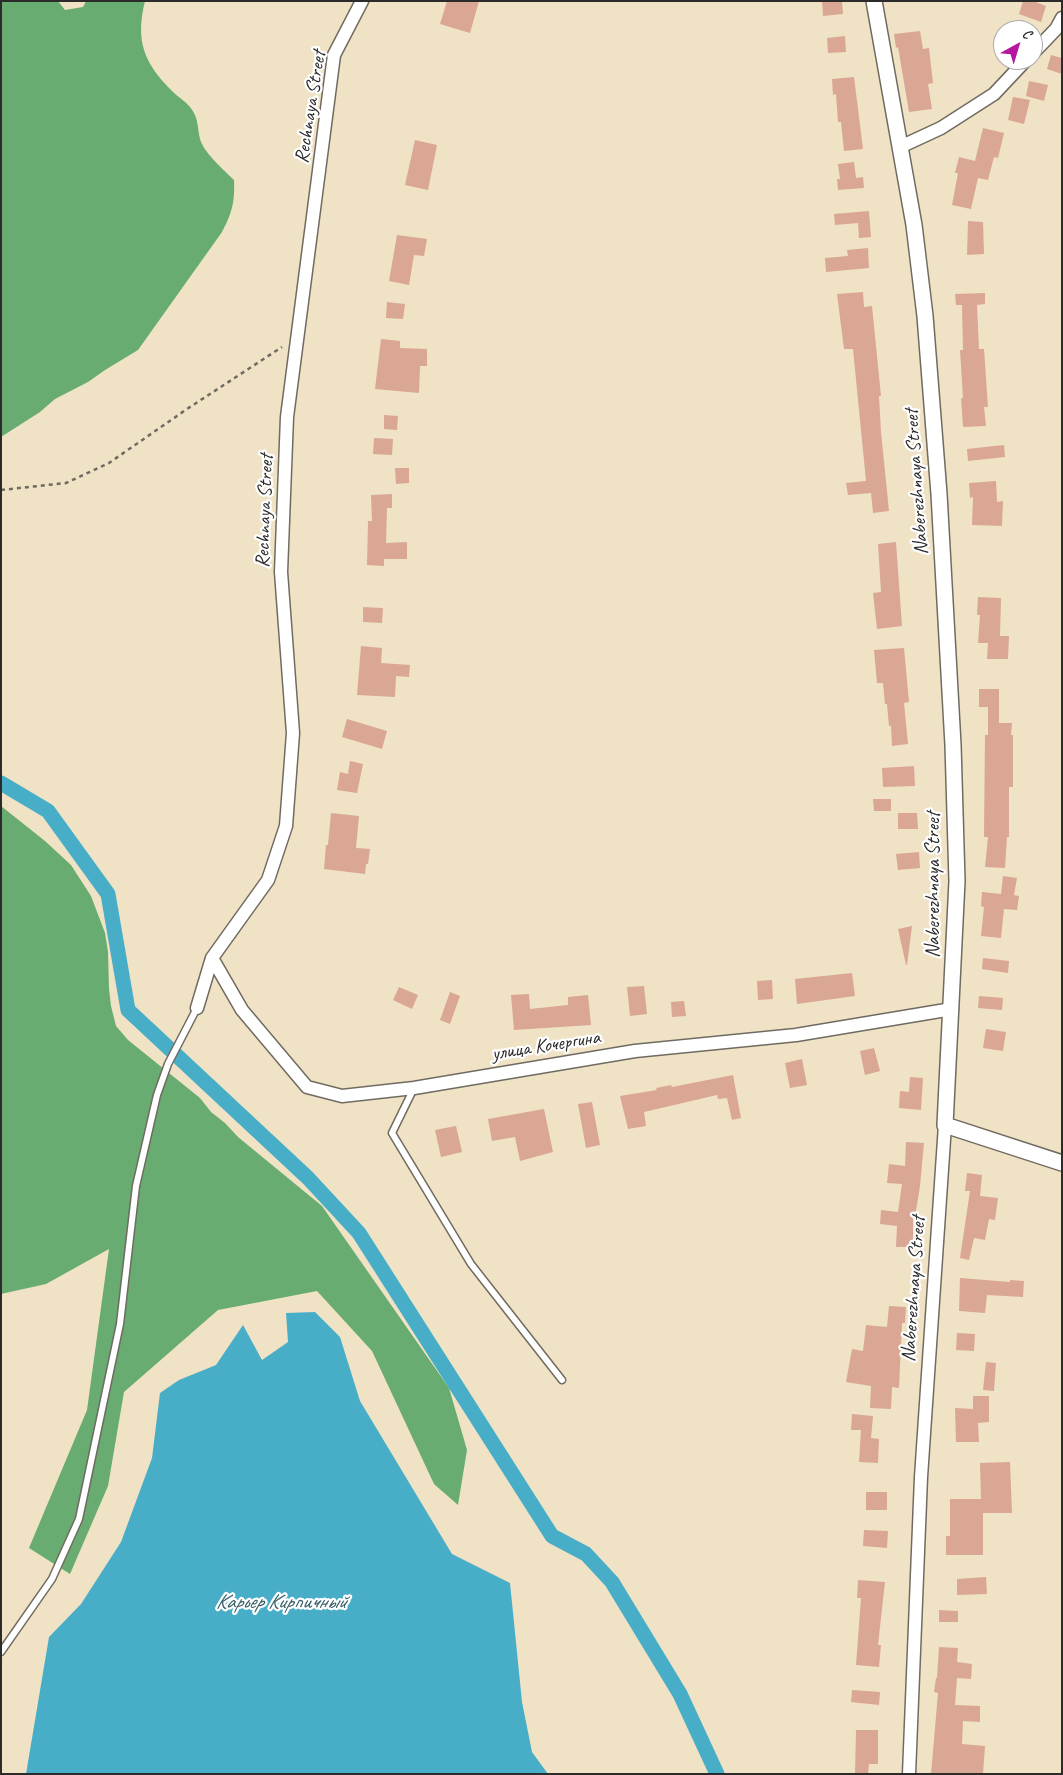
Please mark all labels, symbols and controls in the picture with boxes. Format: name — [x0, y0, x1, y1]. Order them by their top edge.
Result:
north arrow — [993, 20, 1043, 70]
text: С — [1019, 25, 1035, 43]
street label: Rechnaya Street — [290, 49, 332, 165]
street label: Naberezhnaya Street — [900, 408, 934, 556]
street label: Rechnaya Street — [251, 454, 279, 568]
street label: Naberezhnaya Street — [922, 812, 946, 958]
street label: улица Кочергина — [490, 1026, 602, 1066]
street label: Naberezhnaya Street — [897, 1215, 931, 1363]
water label: Карьер Кирпичный — [216, 1589, 346, 1615]

